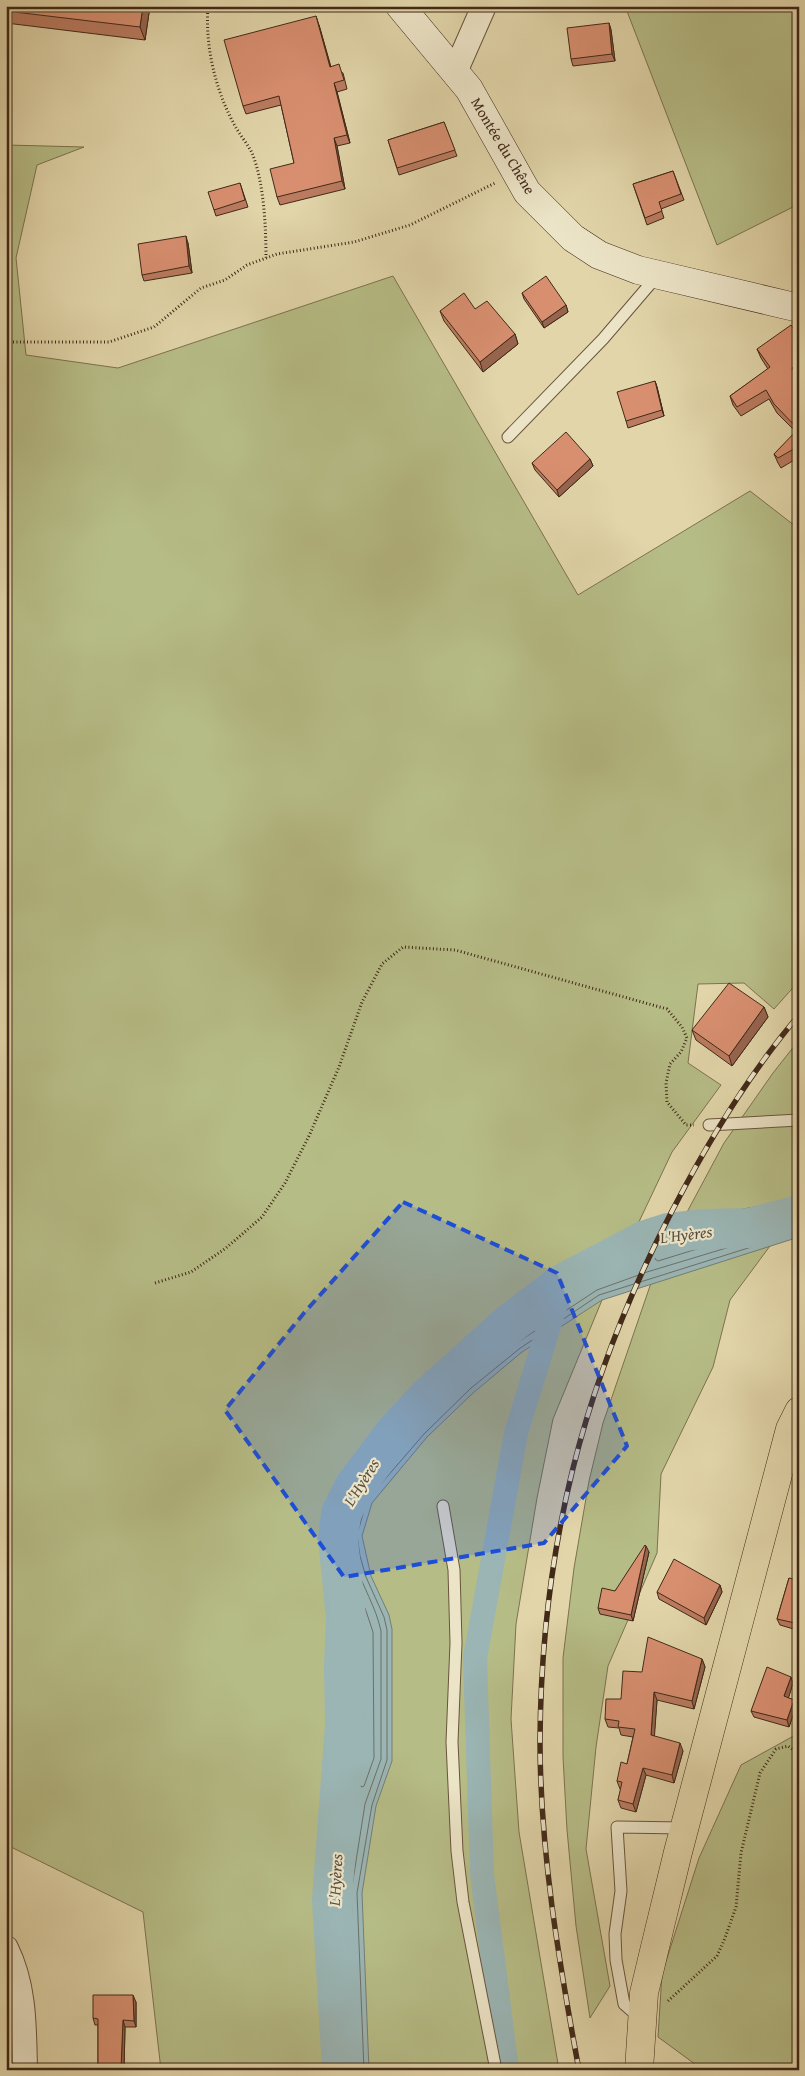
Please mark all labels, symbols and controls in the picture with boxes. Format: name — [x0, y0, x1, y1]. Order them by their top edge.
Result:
street label: Montée du Chêne — [466, 93, 541, 198]
water label: L'Hyères — [658, 1219, 714, 1249]
water label: L'Hyères — [336, 1453, 385, 1511]
water label: L'Hyères — [322, 1853, 348, 1908]

